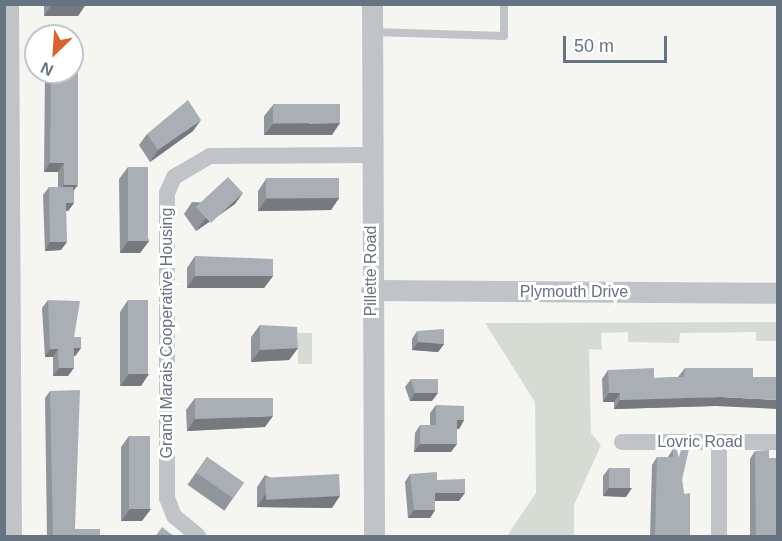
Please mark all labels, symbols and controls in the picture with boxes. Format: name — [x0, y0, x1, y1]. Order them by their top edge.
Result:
north arrow — [24, 24, 84, 84]
scale bar — [566, 24, 670, 62]
text: 50 m — [574, 36, 614, 56]
text: N — [38, 59, 56, 79]
street label: Grand Marais Cooperative Housing — [157, 208, 177, 458]
street label: Pillette Road — [361, 226, 381, 316]
street label: Plymouth Drive — [520, 282, 628, 302]
street label: Lovric Road — [657, 432, 743, 452]

